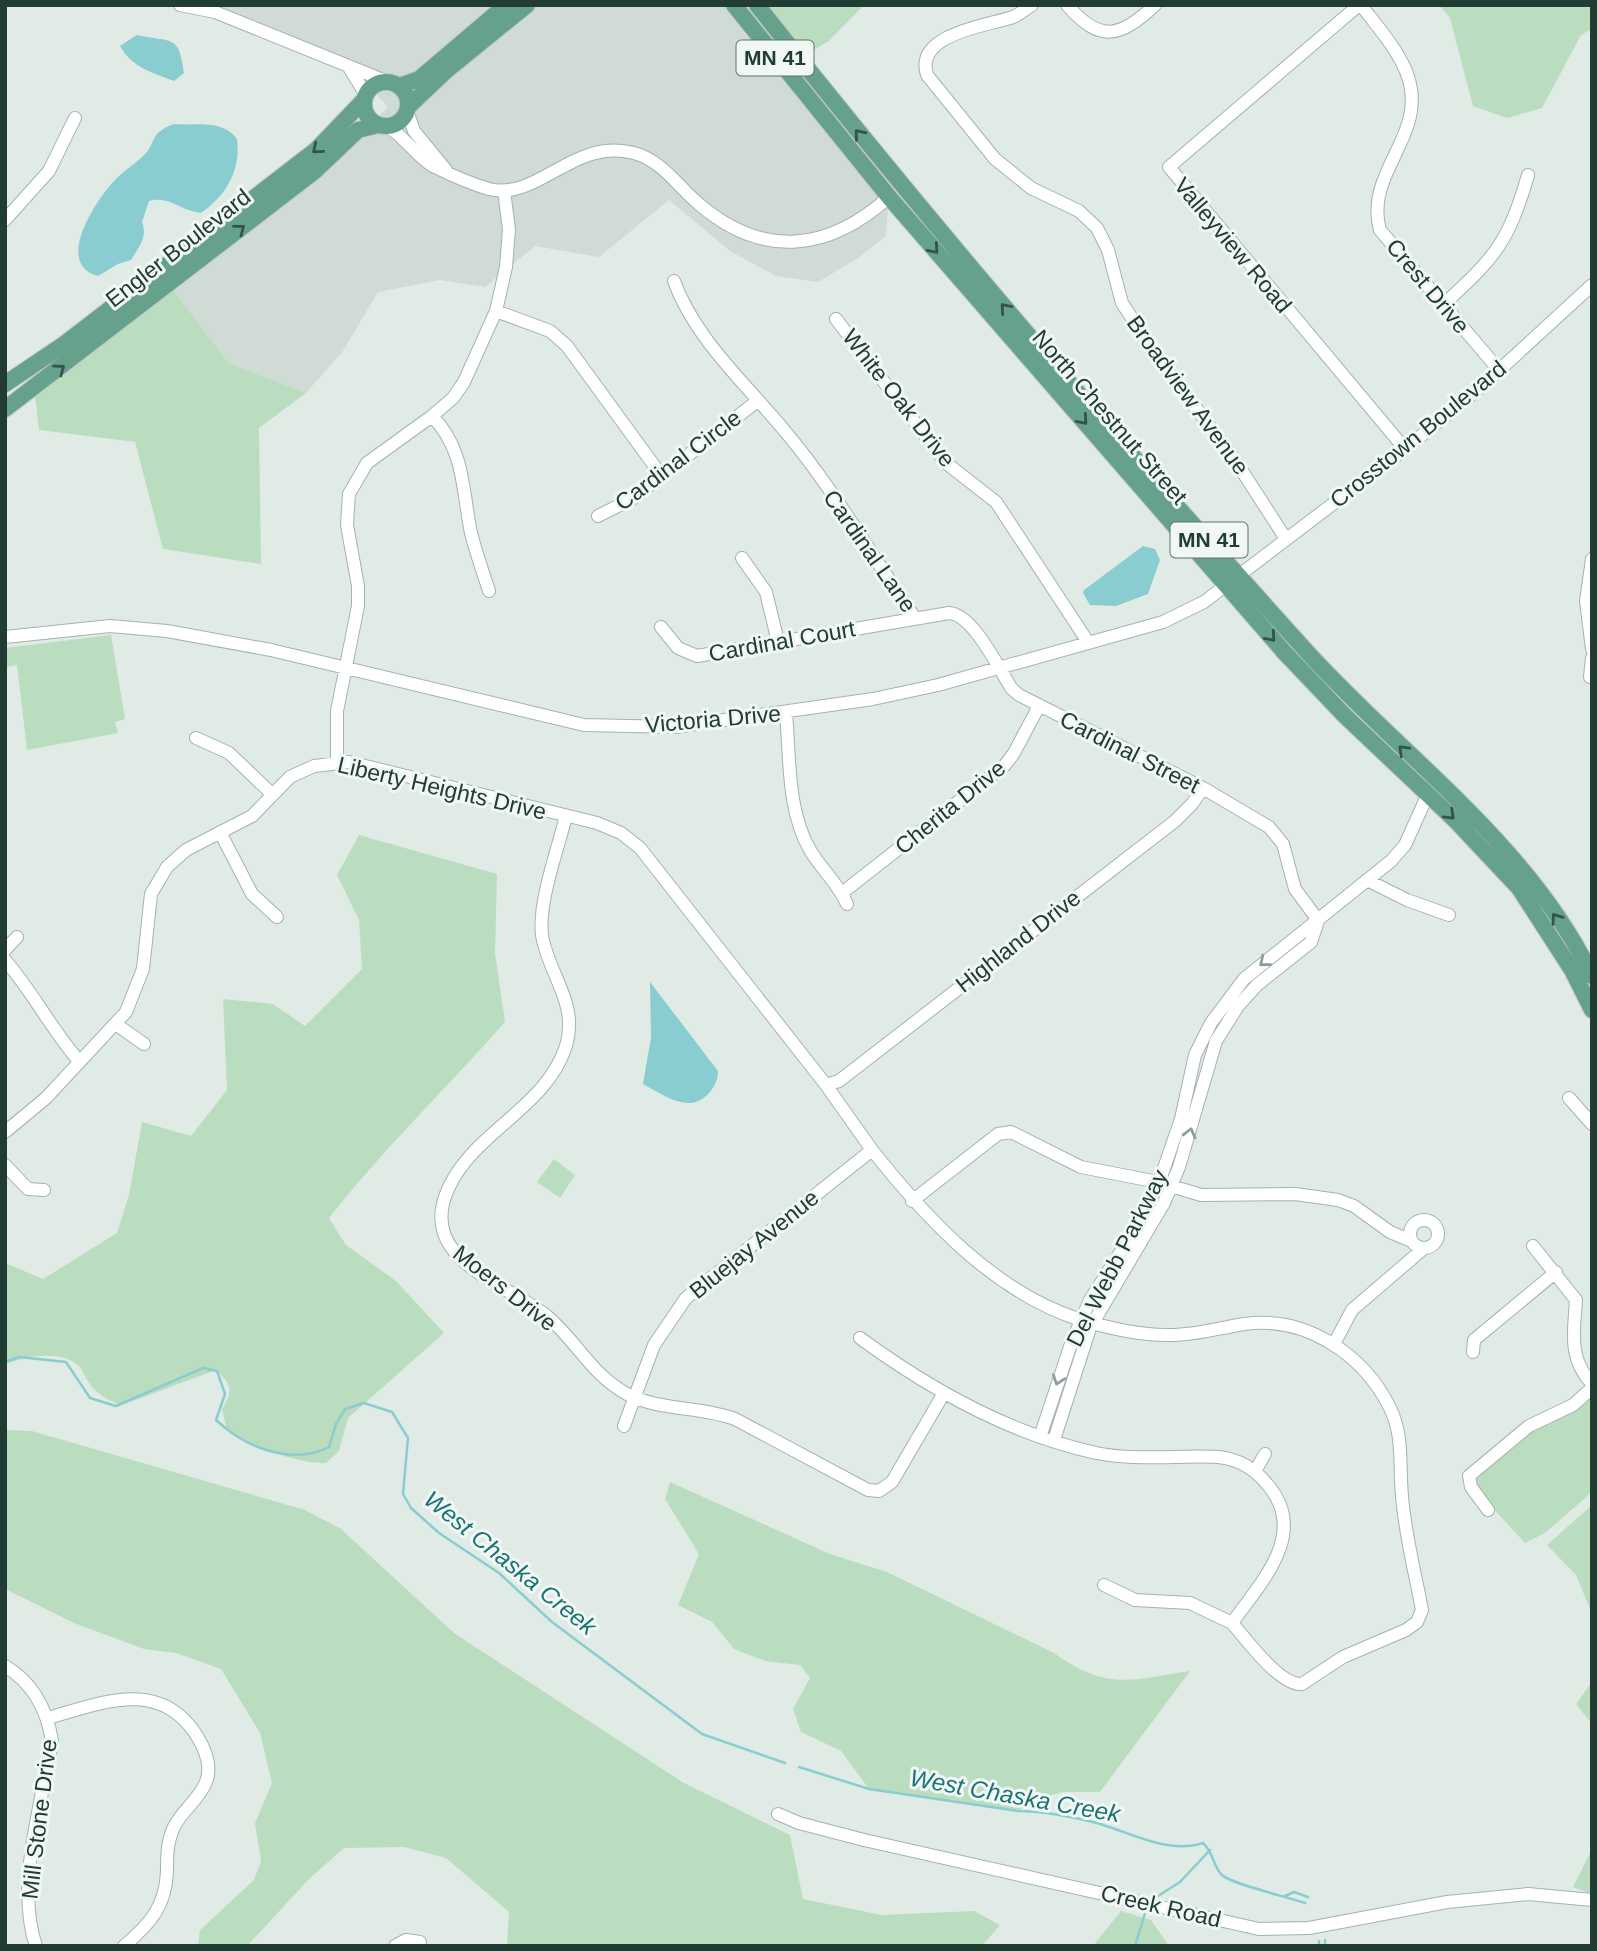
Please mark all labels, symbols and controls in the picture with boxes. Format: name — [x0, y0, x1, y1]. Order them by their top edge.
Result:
road number: MN 41 — [736, 41, 814, 76]
one-way arrow — [855, 129, 868, 141]
one-way arrow — [313, 141, 326, 153]
street label: Valleyview Road — [1169, 172, 1297, 318]
street label: Engler Boulevard — [100, 183, 256, 313]
one-way arrow — [232, 225, 244, 238]
street label: Crest Drive — [1381, 234, 1475, 338]
one-way arrow — [926, 240, 938, 253]
one-way arrow — [1001, 303, 1014, 316]
street label: Broadview Avenue — [1122, 310, 1254, 480]
street label: White Oak Drive — [837, 324, 961, 472]
street label: North Chestnut Street — [1027, 325, 1193, 510]
street label: Crosstown Boulevard — [1325, 355, 1511, 513]
one-way arrow — [52, 364, 65, 377]
street label: Cardinal Circle — [610, 404, 746, 516]
one-way arrow — [1075, 412, 1087, 425]
street label: Cardinal Lane — [818, 485, 922, 617]
road number: MN 41 — [1170, 522, 1248, 558]
street label: Cardinal Court — [707, 615, 858, 667]
one-way arrow — [1263, 629, 1275, 642]
street label: Victoria Drive — [644, 700, 782, 738]
street label: Cardinal Street — [1056, 706, 1205, 799]
one-way arrow — [1399, 745, 1412, 758]
street label: Liberty Heights Drive — [335, 751, 549, 825]
street label: Cherita Drive — [890, 755, 1010, 859]
one-way arrow — [1442, 806, 1455, 819]
street label: Highland Drive — [951, 884, 1085, 998]
one-way arrow — [1552, 913, 1564, 926]
one-way arrow — [1260, 954, 1273, 966]
one-way arrow — [1182, 1128, 1196, 1140]
street label: Del Webb Parkway — [1061, 1165, 1173, 1351]
street label: Bluejay Avenue — [684, 1184, 824, 1304]
street label: Moers Drive — [448, 1240, 562, 1336]
one-way arrow — [1052, 1373, 1067, 1385]
water label: West Chaska Creek — [419, 1485, 603, 1641]
street label: Mill Stone Drive — [16, 1737, 62, 1901]
water label: West Chaska Creek — [908, 1764, 1124, 1828]
street label: Creek Road — [1098, 1880, 1224, 1932]

